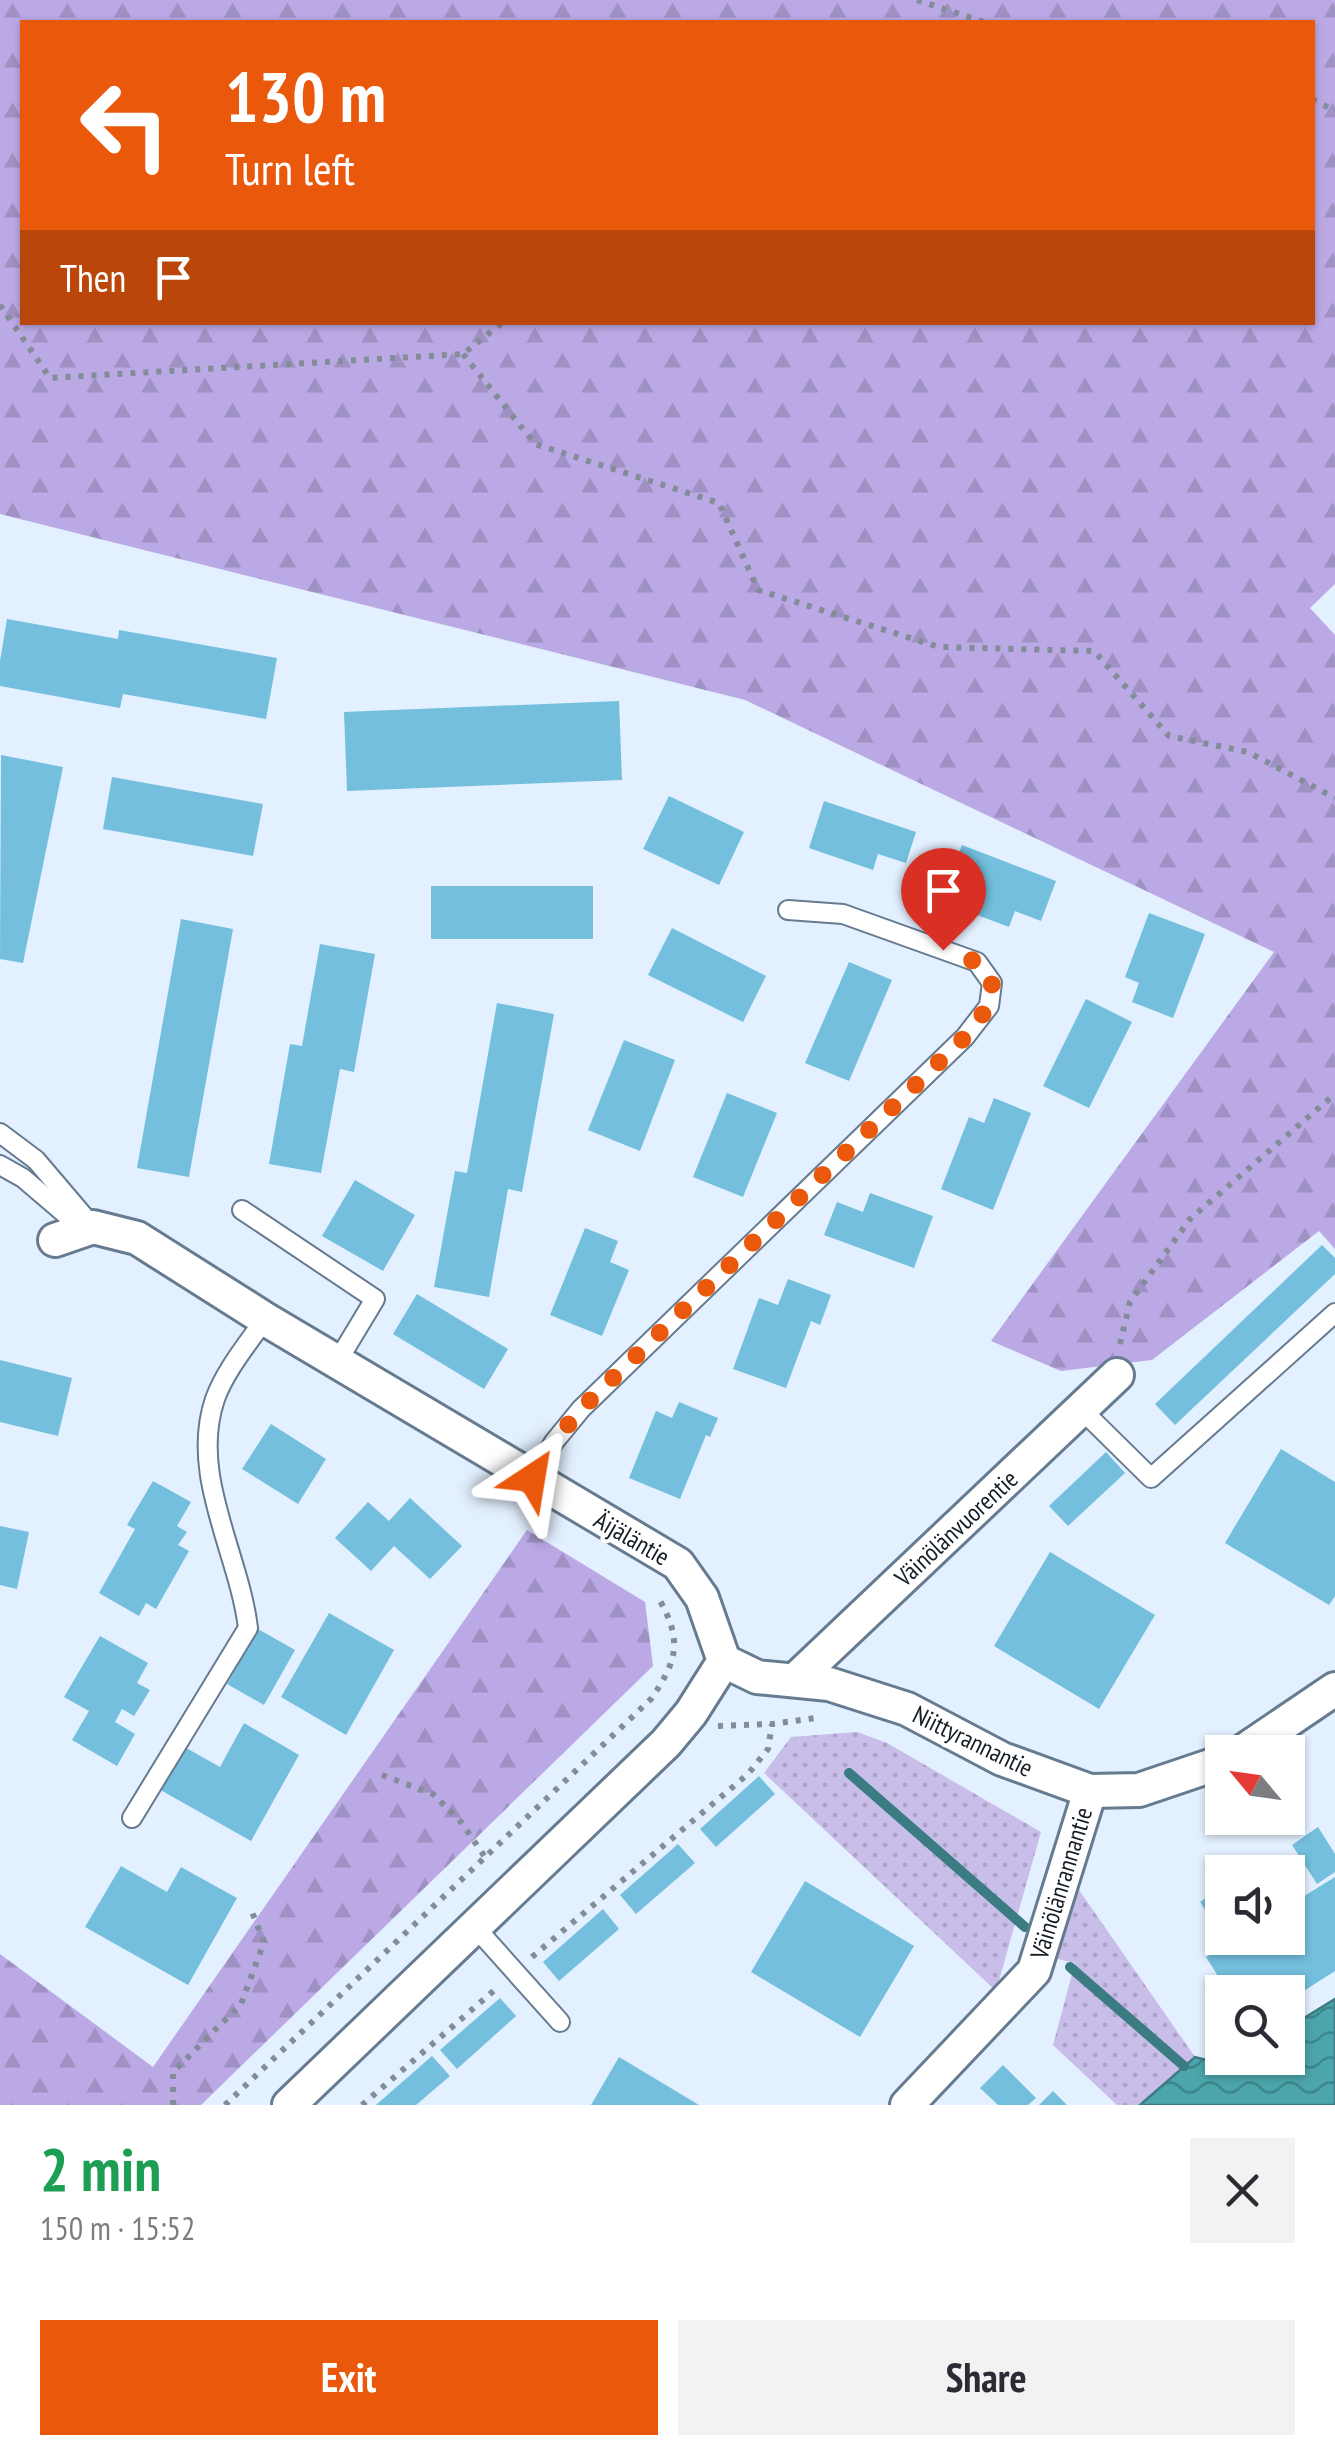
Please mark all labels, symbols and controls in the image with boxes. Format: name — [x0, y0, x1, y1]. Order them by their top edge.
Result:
text: 130 m — [225, 51, 386, 141]
icon: left — [60, 60, 190, 190]
text: Turn left — [225, 139, 355, 197]
icon: arrive — [146, 250, 201, 305]
text: Then — [60, 253, 126, 302]
pin — [901, 848, 986, 951]
icon: arrive — [916, 863, 971, 918]
position arrow — [480, 1426, 584, 1530]
street label: Väinölänvuorentie — [887, 1463, 1024, 1594]
street label: Äijäläntie — [588, 1504, 676, 1572]
street label: Niittyrannantie — [908, 1698, 1038, 1784]
north arrow — [1205, 1735, 1305, 1835]
map controls — [1205, 1735, 1305, 2075]
street label: Väinölänrannantie — [1022, 1803, 1099, 1964]
button: sound — [1205, 1855, 1305, 1955]
button: search — [1205, 1975, 1305, 2075]
text: 2 min — [40, 2130, 161, 2208]
button: close — [1190, 2138, 1295, 2243]
text: 150 m · 15:52 — [40, 2207, 195, 2249]
button: Exit — [40, 2320, 658, 2435]
button: Share — [678, 2320, 1295, 2435]

